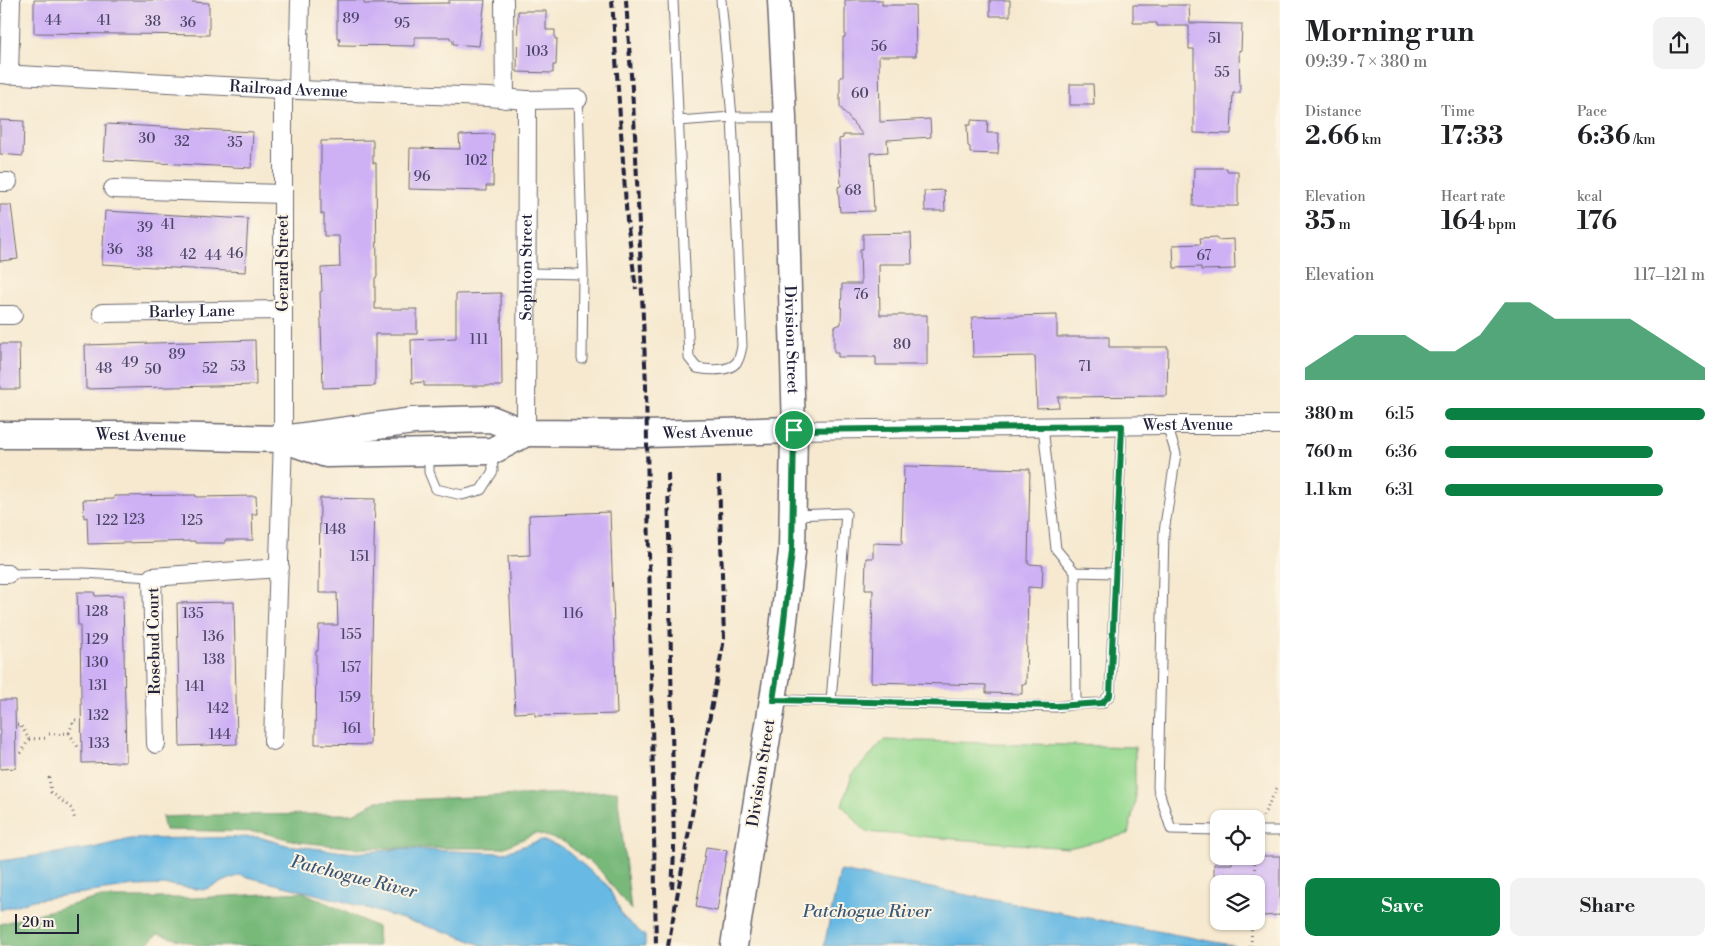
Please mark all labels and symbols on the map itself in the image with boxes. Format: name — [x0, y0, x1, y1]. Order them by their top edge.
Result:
house number: 89 — [342, 10, 360, 28]
house number: 44 — [45, 12, 61, 30]
house number: 41 — [97, 12, 111, 30]
house number: 38 — [145, 13, 161, 31]
house number: 36 — [180, 14, 197, 32]
house number: 95 — [394, 15, 410, 33]
house number: 51 — [1208, 30, 1222, 48]
house number: 56 — [871, 38, 888, 56]
house number: 103 — [526, 43, 549, 61]
house number: 55 — [1214, 64, 1230, 82]
street label: Railroad Avenue — [229, 76, 348, 102]
house number: 60 — [851, 85, 869, 103]
house number: 30 — [138, 130, 156, 148]
house number: 32 — [174, 133, 190, 151]
house number: 35 — [227, 134, 243, 152]
house number: 102 — [465, 152, 487, 170]
house number: 96 — [414, 168, 431, 186]
house number: 68 — [844, 182, 862, 200]
street label: Sephton Street — [516, 213, 537, 320]
street label: Gerard Street — [273, 214, 293, 312]
house number: 41 — [161, 216, 175, 234]
house number: 39 — [137, 219, 153, 237]
house number: 36 — [107, 241, 124, 259]
house number: 38 — [137, 244, 153, 262]
house number: 46 — [227, 245, 244, 263]
house number: 42 — [180, 246, 196, 264]
house number: 44 — [205, 247, 221, 265]
house number: 67 — [1197, 247, 1211, 265]
street label: Division Street — [780, 285, 803, 395]
house number: 76 — [853, 286, 869, 304]
street label: Barley Lane — [148, 301, 235, 322]
house number: 111 — [470, 331, 489, 349]
house number: 80 — [893, 336, 911, 354]
house number: 89 — [168, 346, 186, 364]
house number: 49 — [122, 354, 138, 372]
house number: 53 — [230, 358, 246, 376]
house number: 71 — [1078, 358, 1092, 376]
house number: 48 — [96, 360, 112, 378]
house number: 52 — [202, 360, 218, 378]
house number: 50 — [145, 361, 162, 379]
pin — [773, 409, 815, 451]
street label: West Avenue — [1142, 415, 1233, 435]
street label: West Avenue — [661, 421, 753, 444]
street label: West Avenue — [95, 425, 186, 447]
house number: 123 — [123, 511, 145, 529]
house number: 122 — [96, 512, 118, 530]
house number: 125 — [181, 512, 203, 530]
house number: 148 — [324, 521, 346, 539]
house number: 151 — [350, 548, 370, 566]
street label: Rosebud Court — [143, 587, 165, 695]
house number: 128 — [86, 603, 108, 621]
house number: 135 — [182, 605, 204, 623]
house number: 116 — [563, 605, 584, 623]
house number: 155 — [340, 626, 362, 644]
house number: 136 — [202, 628, 225, 646]
house number: 129 — [86, 631, 108, 649]
house number: 138 — [203, 651, 225, 669]
house number: 130 — [85, 654, 109, 672]
house number: 157 — [341, 659, 361, 677]
house number: 131 — [88, 677, 108, 695]
house number: 141 — [185, 678, 205, 696]
house number: 159 — [339, 689, 361, 707]
house number: 142 — [207, 700, 229, 718]
house number: 132 — [87, 707, 109, 725]
street label: Division Street — [743, 718, 779, 828]
house number: 161 — [342, 720, 362, 738]
house number: 144 — [209, 726, 231, 744]
house number: 133 — [88, 735, 110, 753]
water label: Patchogue River — [288, 850, 420, 904]
water label: Patchogue River — [802, 900, 932, 923]
scale bar — [15, 911, 79, 934]

